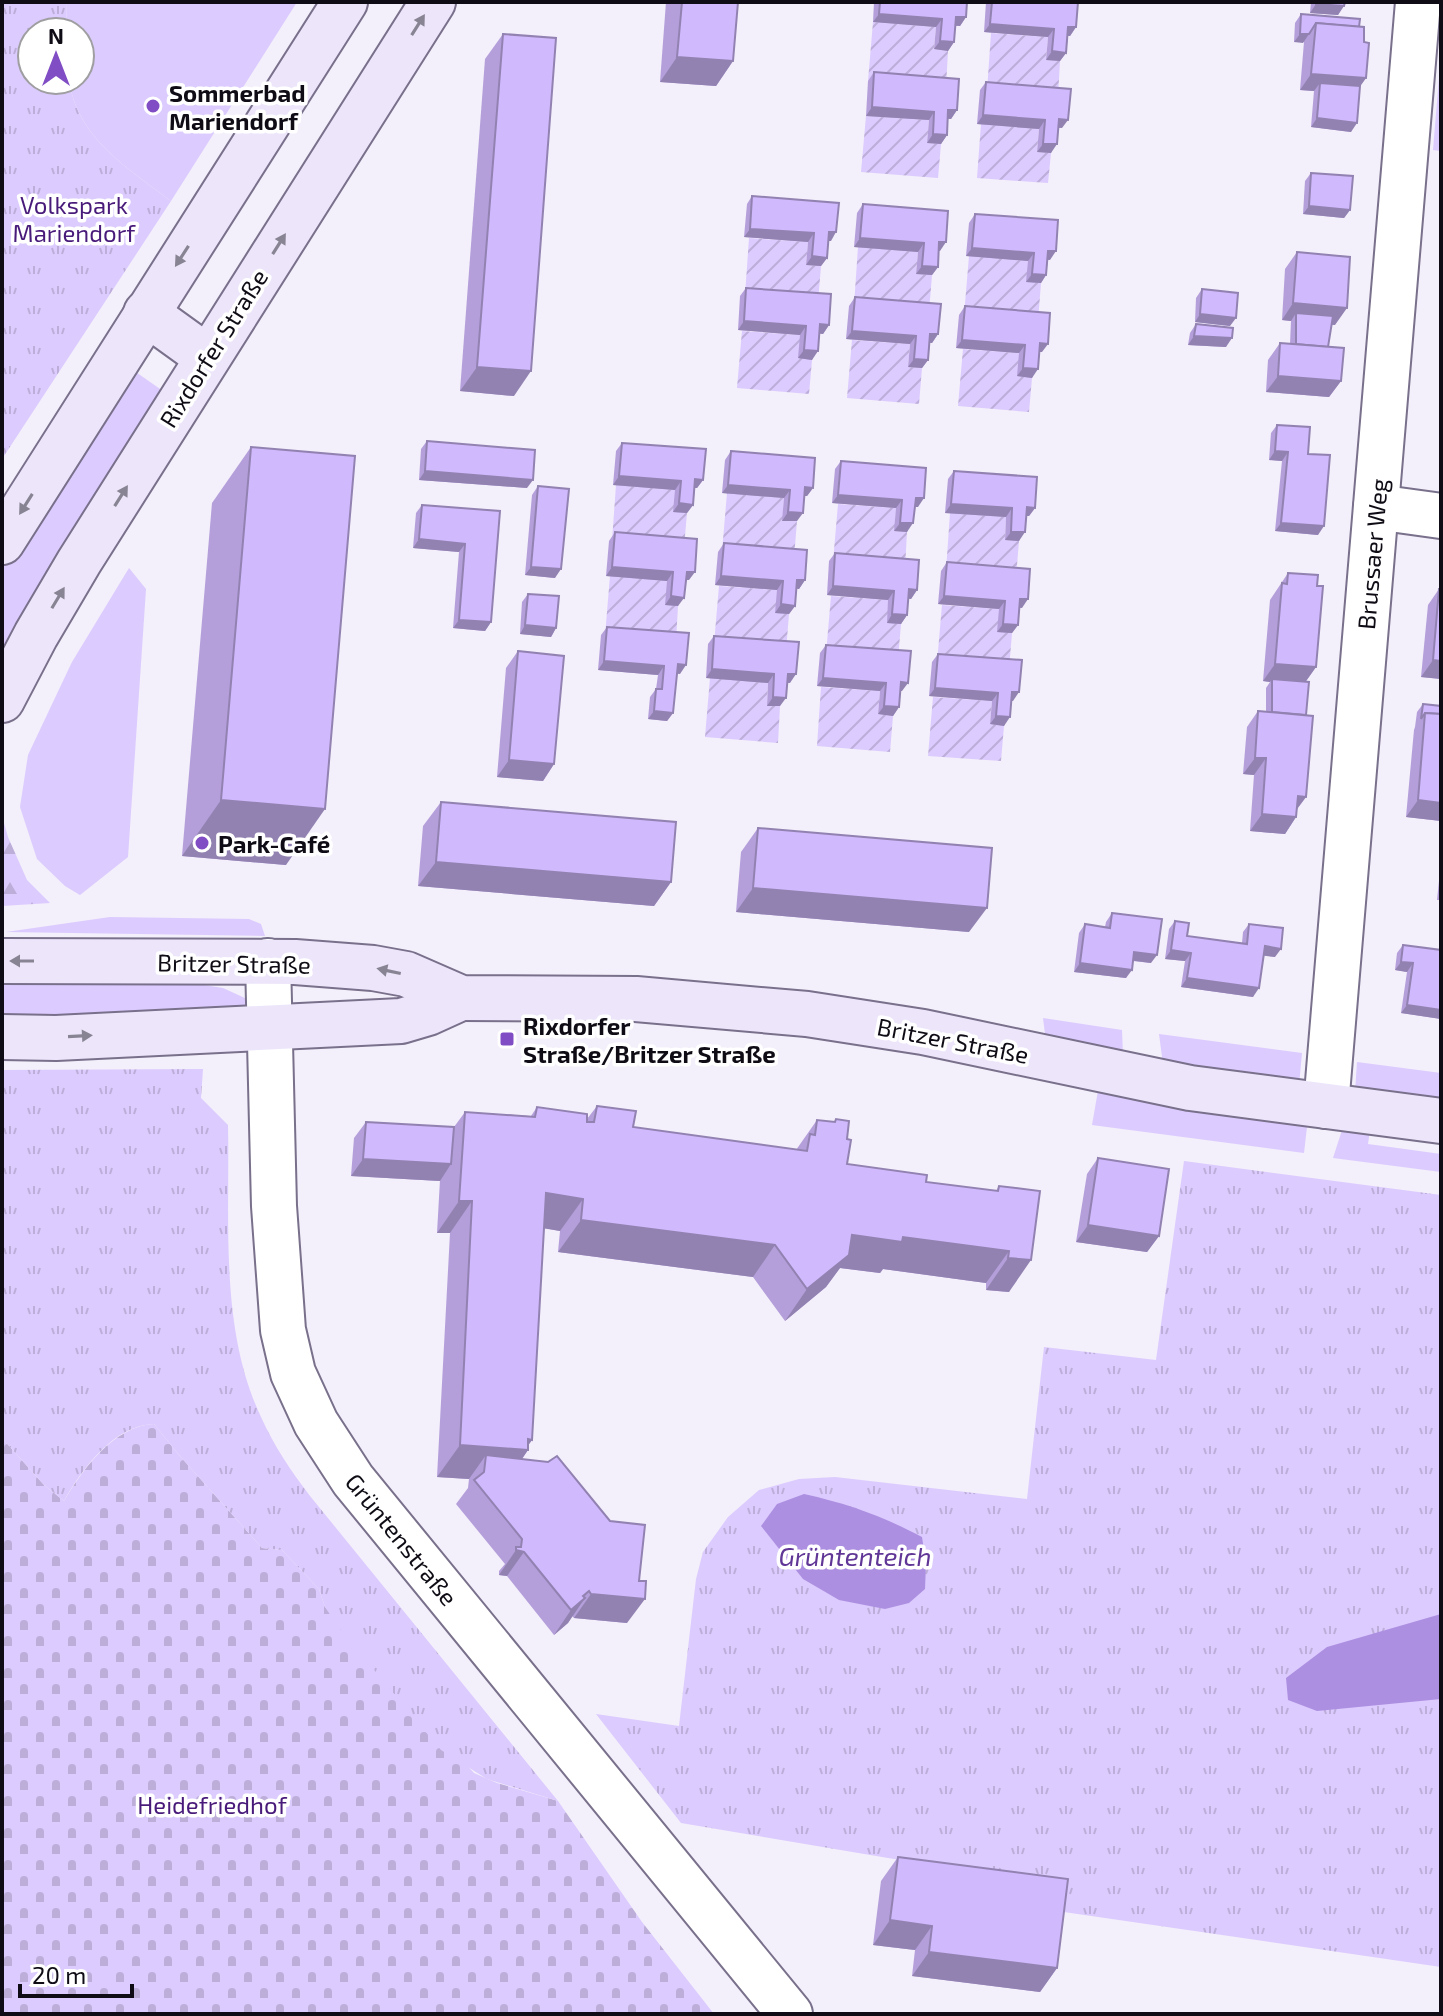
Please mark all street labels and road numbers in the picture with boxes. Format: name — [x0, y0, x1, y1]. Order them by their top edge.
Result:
street label: Rixdorfer Straße — [153, 264, 273, 432]
street label: Brussaer Weg — [1351, 477, 1393, 631]
street label: Britzer Straße — [157, 947, 311, 979]
street label: Britzer Straße — [875, 1011, 1031, 1069]
street label: Grüntenstraße — [340, 1467, 464, 1611]

